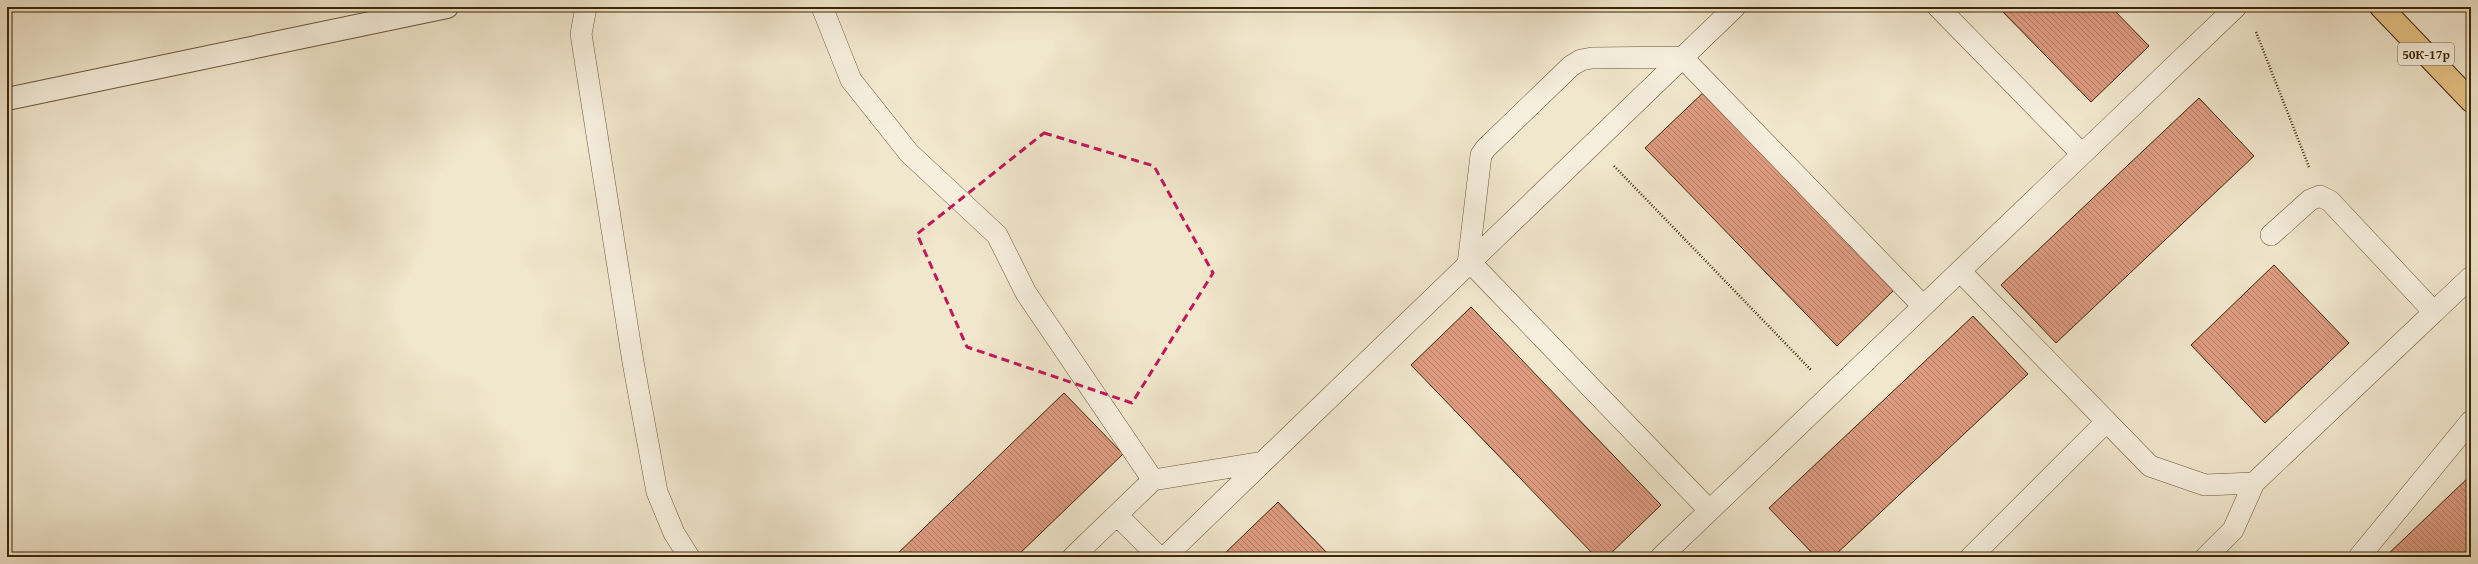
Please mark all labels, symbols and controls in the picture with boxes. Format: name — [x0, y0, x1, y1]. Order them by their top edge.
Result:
road number: 50К-17р — [2398, 43, 2454, 65]

